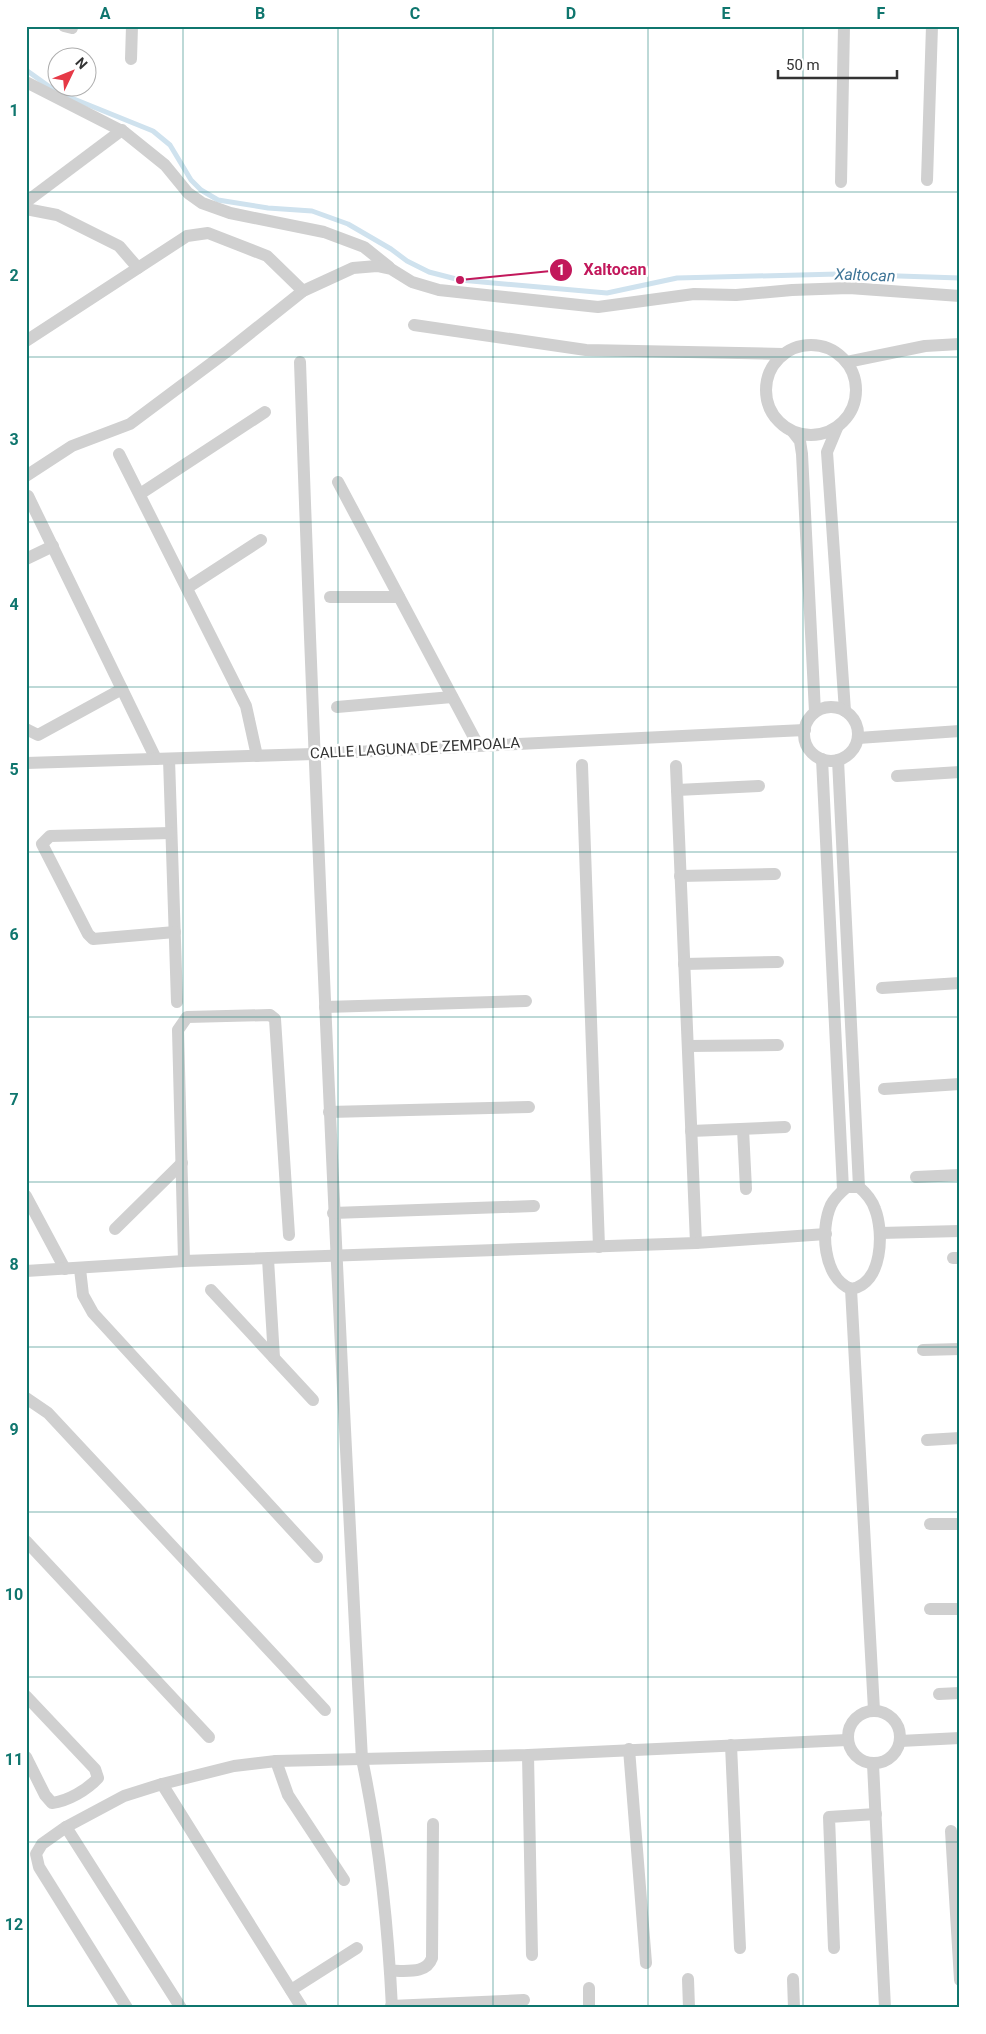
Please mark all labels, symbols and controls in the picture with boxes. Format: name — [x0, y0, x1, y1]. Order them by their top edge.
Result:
text: A — [100, 4, 111, 23]
text: B — [255, 4, 265, 23]
text: C — [410, 4, 420, 23]
text: D — [566, 4, 576, 23]
text: E — [722, 4, 731, 23]
text: F — [877, 4, 886, 23]
north arrow — [48, 48, 98, 98]
scale bar — [778, 48, 897, 80]
text: N — [72, 54, 91, 72]
text: 50 m — [786, 56, 820, 74]
text: 1 — [9, 101, 19, 120]
callout: Xaltocan — [548, 254, 656, 285]
text: Xaltocan — [583, 260, 647, 279]
text: 1 — [557, 261, 565, 279]
water label: Xaltocan — [833, 264, 896, 286]
text: 2 — [9, 266, 19, 285]
text: 3 — [9, 430, 19, 449]
text: 4 — [9, 595, 19, 614]
street label: CALLE LAGUNA DE ZEMPOALA — [310, 733, 521, 762]
text: 5 — [9, 760, 19, 779]
text: 6 — [9, 925, 19, 944]
text: 7 — [9, 1090, 19, 1109]
text: 8 — [9, 1255, 19, 1274]
text: 9 — [9, 1420, 19, 1439]
text: 10 — [5, 1585, 23, 1604]
text: 11 — [5, 1750, 23, 1769]
text: 12 — [5, 1915, 23, 1934]

